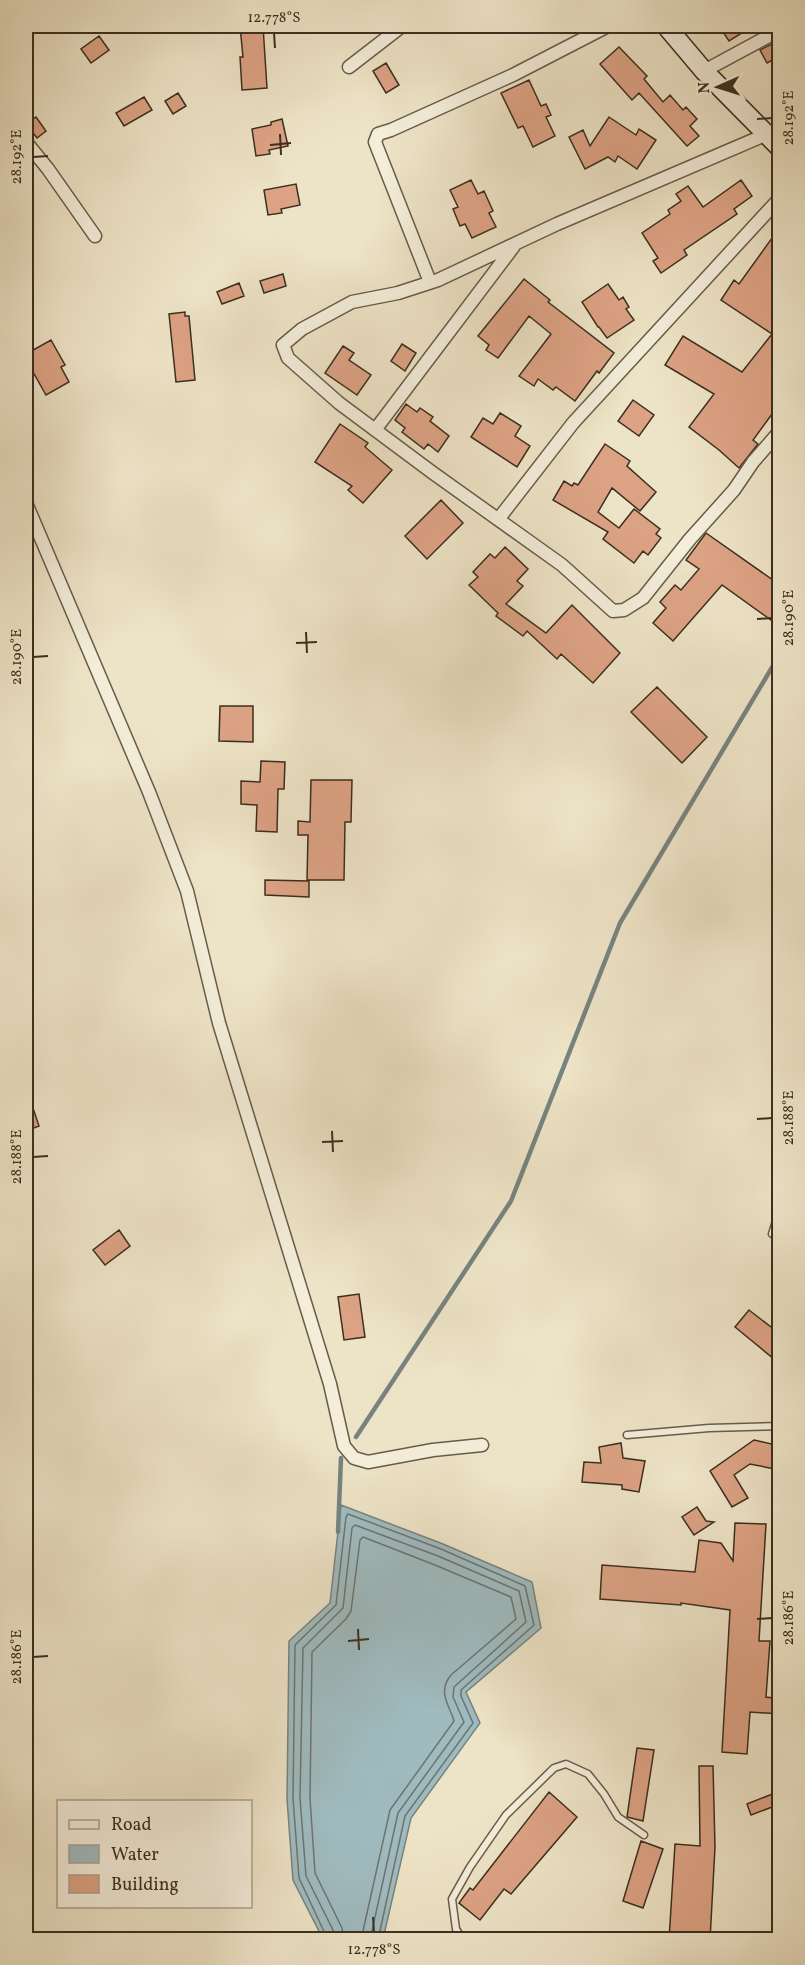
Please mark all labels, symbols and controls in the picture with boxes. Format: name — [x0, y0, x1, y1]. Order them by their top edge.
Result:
text: 12.778°S — [248, 8, 300, 29]
north arrow — [688, 57, 748, 117]
text: N — [694, 81, 716, 94]
text: 28.192°E — [779, 90, 800, 146]
text: 28.192°E — [7, 129, 28, 185]
text: 28.190°E — [779, 590, 800, 646]
text: 28.190°E — [7, 629, 28, 685]
text: 28.188°E — [779, 1091, 800, 1145]
text: 28.188°E — [7, 1130, 28, 1184]
text: 28.186°E — [779, 1591, 800, 1645]
text: 28.186°E — [7, 1630, 28, 1684]
legend — [57, 1800, 252, 1908]
text: Road — [111, 1813, 152, 1838]
text: Water — [111, 1843, 159, 1868]
text: Building — [111, 1873, 179, 1898]
text: 12.778°S — [348, 1940, 400, 1961]

